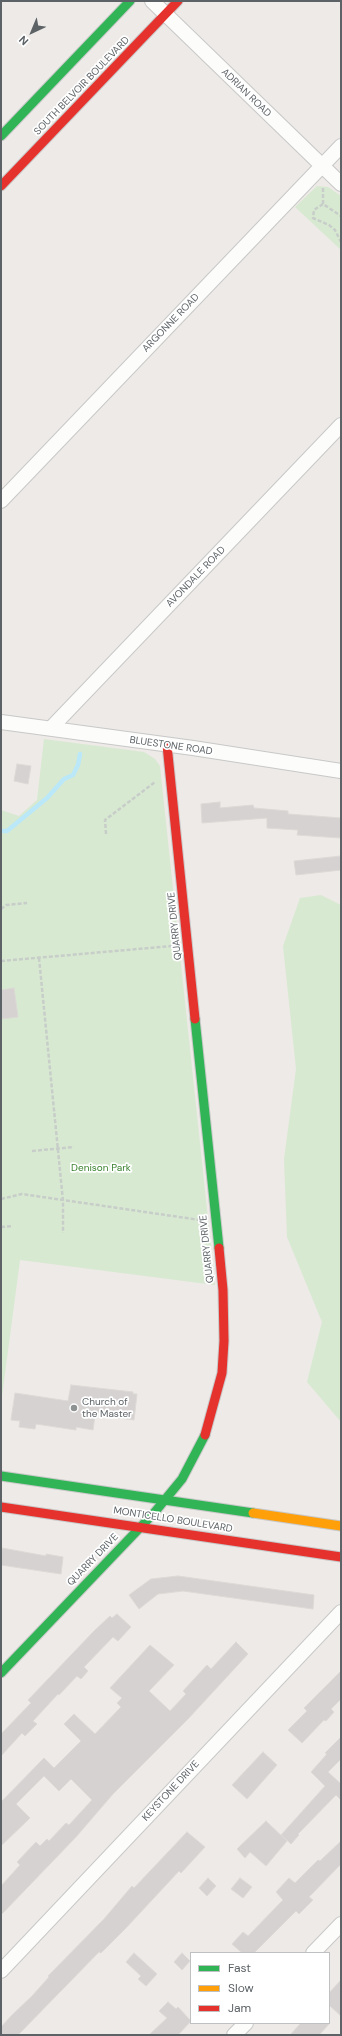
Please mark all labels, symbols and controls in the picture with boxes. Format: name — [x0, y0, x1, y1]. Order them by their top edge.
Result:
north arrow — [12, 12, 52, 52]
text: N — [16, 33, 31, 48]
street label: SOUTH BELVOIR BOULEVARD — [32, 34, 132, 138]
street label: ADRIAN ROAD — [219, 66, 273, 120]
street label: ARGONNE ROAD — [140, 291, 202, 355]
street label: AVONDALE ROAD — [164, 544, 228, 610]
street label: BLUESTONE ROAD — [129, 734, 213, 758]
street label: QUARRY DRIVE — [165, 891, 185, 961]
park label: Denison Park — [71, 1162, 131, 1174]
street label: QUARRY DRIVE — [197, 1214, 217, 1284]
place label: Church of the Master — [82, 1396, 132, 1420]
marker: Church of the Master — [69, 1403, 79, 1413]
street label: MONTICELLO BOULEVARD — [113, 1505, 233, 1535]
street label: QUARRY DRIVE — [65, 1531, 121, 1589]
street label: KEYSTONE DRIVE — [140, 1758, 202, 1824]
legend — [190, 1952, 330, 2024]
text: Fast — [228, 1960, 251, 1976]
text: Slow — [228, 1980, 254, 1996]
text: Jam — [228, 2000, 251, 2016]

